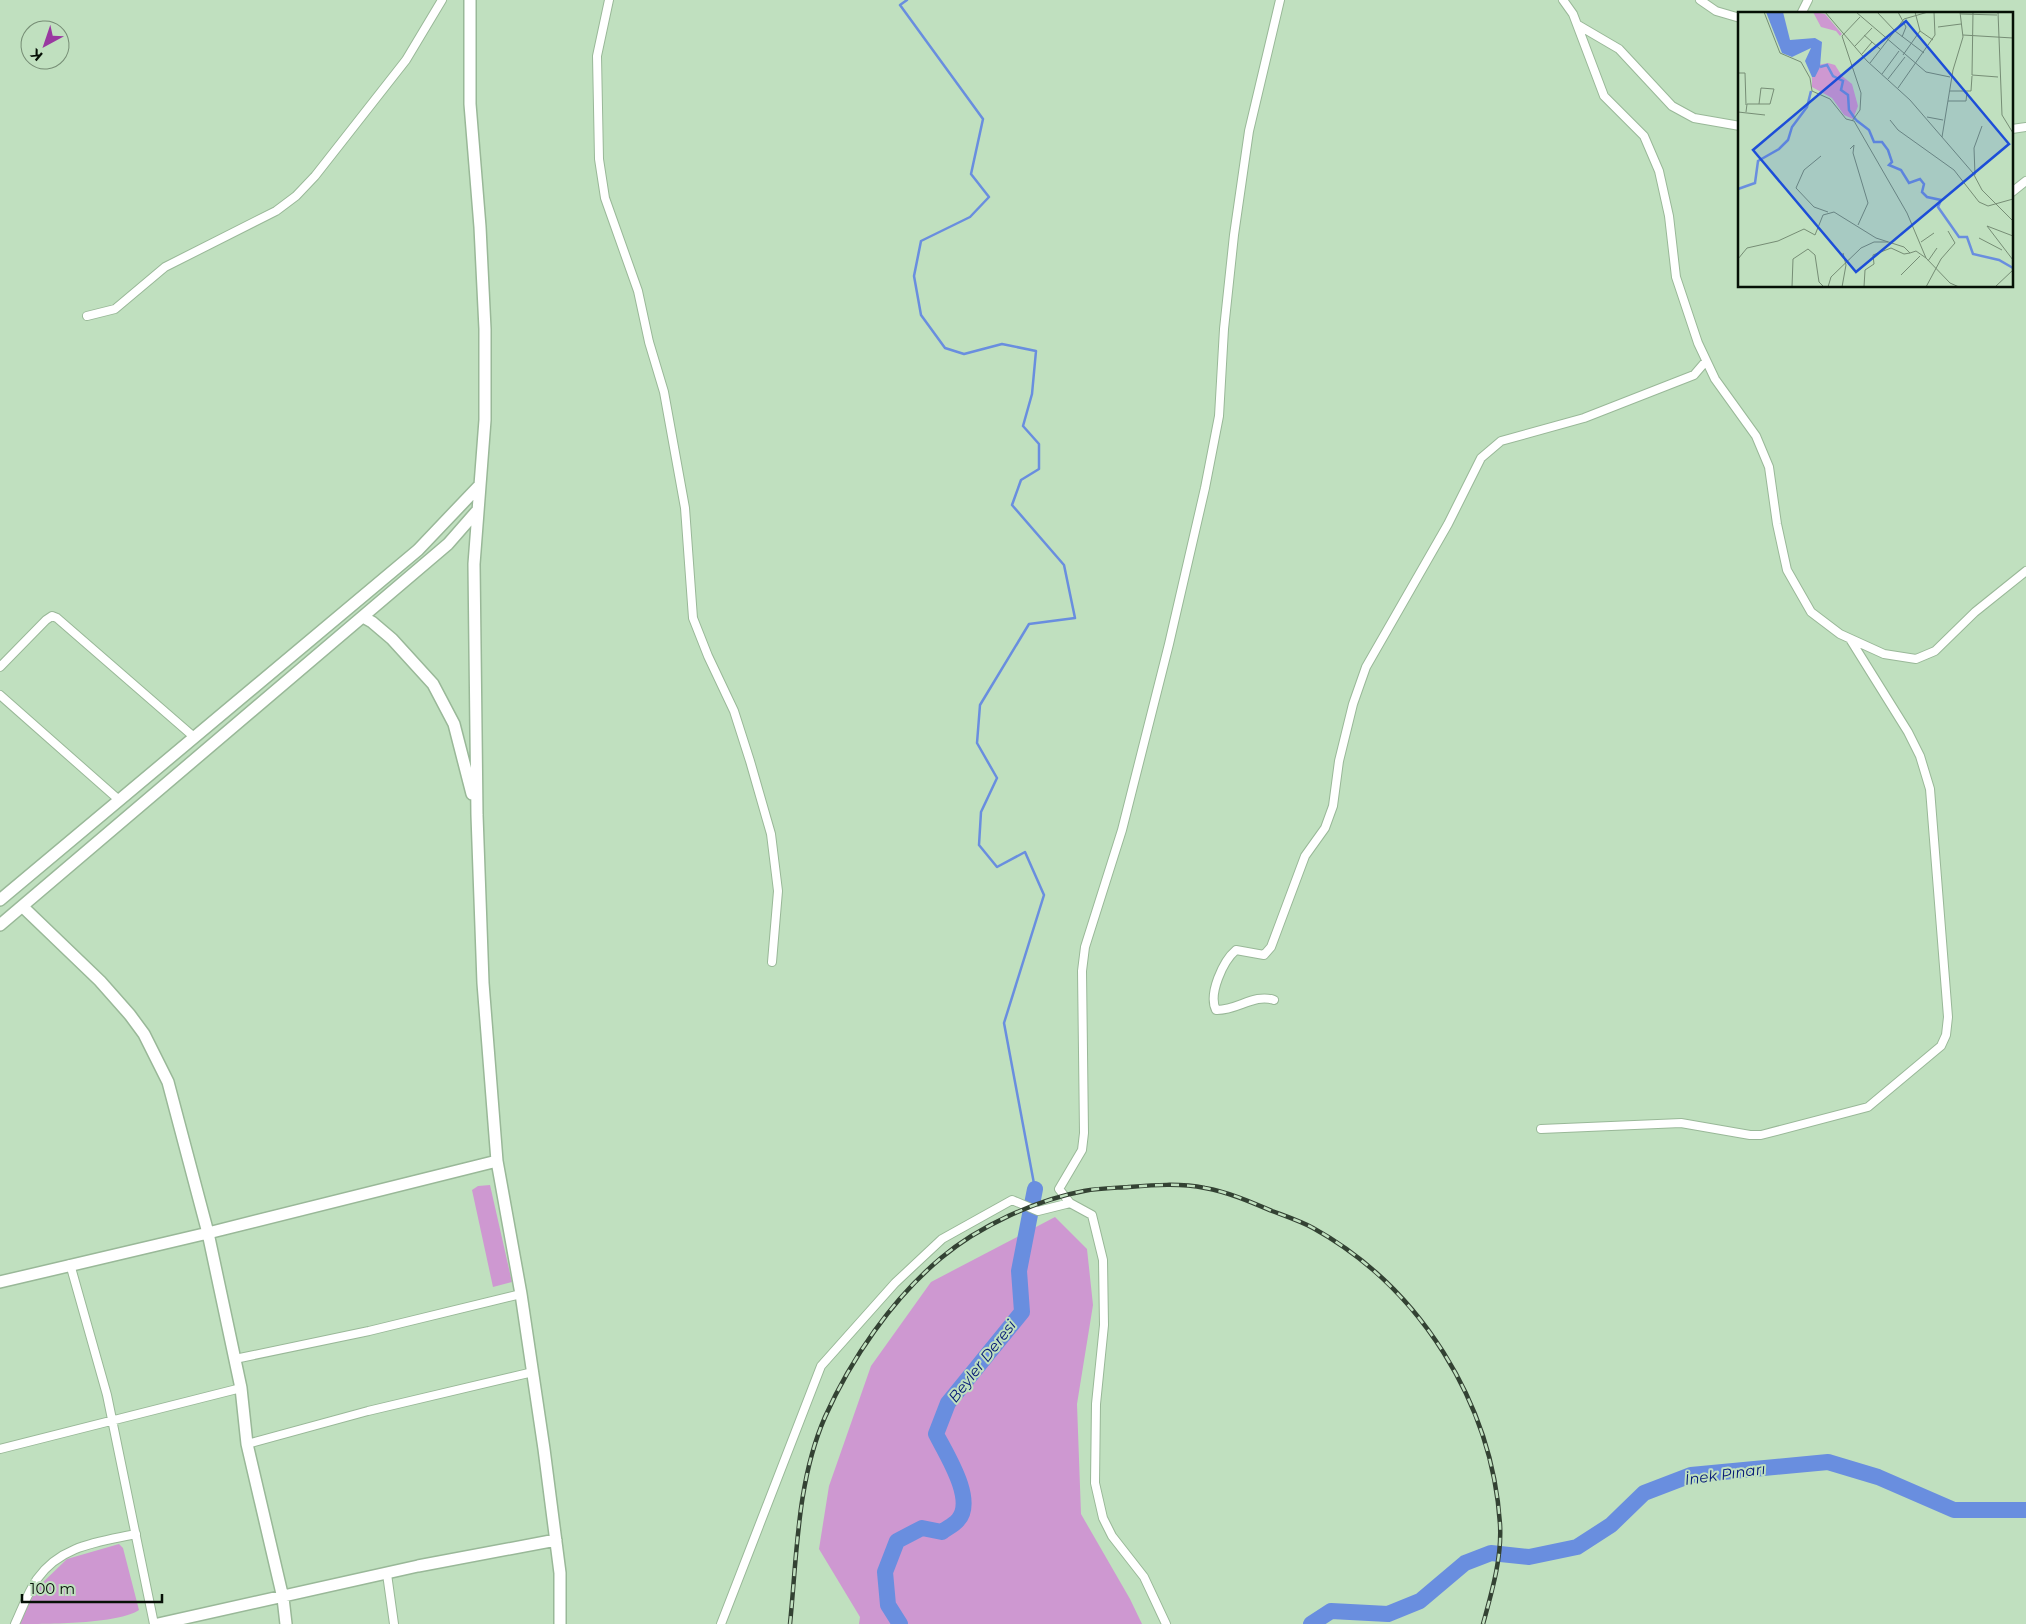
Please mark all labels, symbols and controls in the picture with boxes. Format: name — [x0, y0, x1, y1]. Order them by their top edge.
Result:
inset map — [1738, 12, 2014, 288]
north arrow — [20, 20, 70, 70]
text: K — [26, 44, 46, 65]
water label: Beyler Deresi — [944, 1315, 1021, 1406]
water label: İnek Pınarı — [1683, 1459, 1767, 1489]
scale bar — [22, 1572, 162, 1604]
text: 100 m — [30, 1579, 75, 1598]

